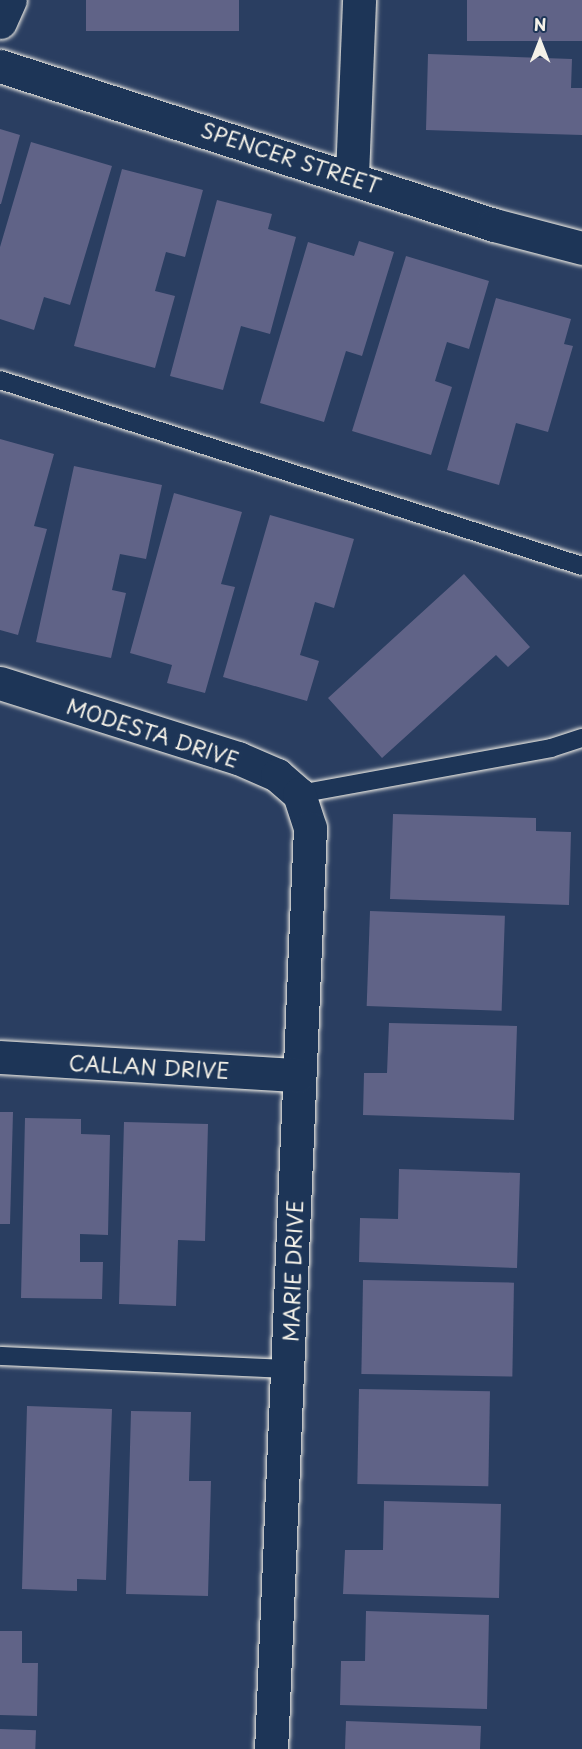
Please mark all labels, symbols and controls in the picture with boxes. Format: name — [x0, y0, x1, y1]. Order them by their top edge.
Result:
north arrow — [510, 12, 570, 72]
text: N — [534, 12, 546, 36]
street label: SPENCER STREET — [197, 116, 385, 198]
street label: MODESTA DRIVE — [65, 693, 241, 771]
street label: CALLAN DRIVE — [69, 1049, 229, 1083]
street label: MARIE DRIVE — [277, 1199, 307, 1343]

